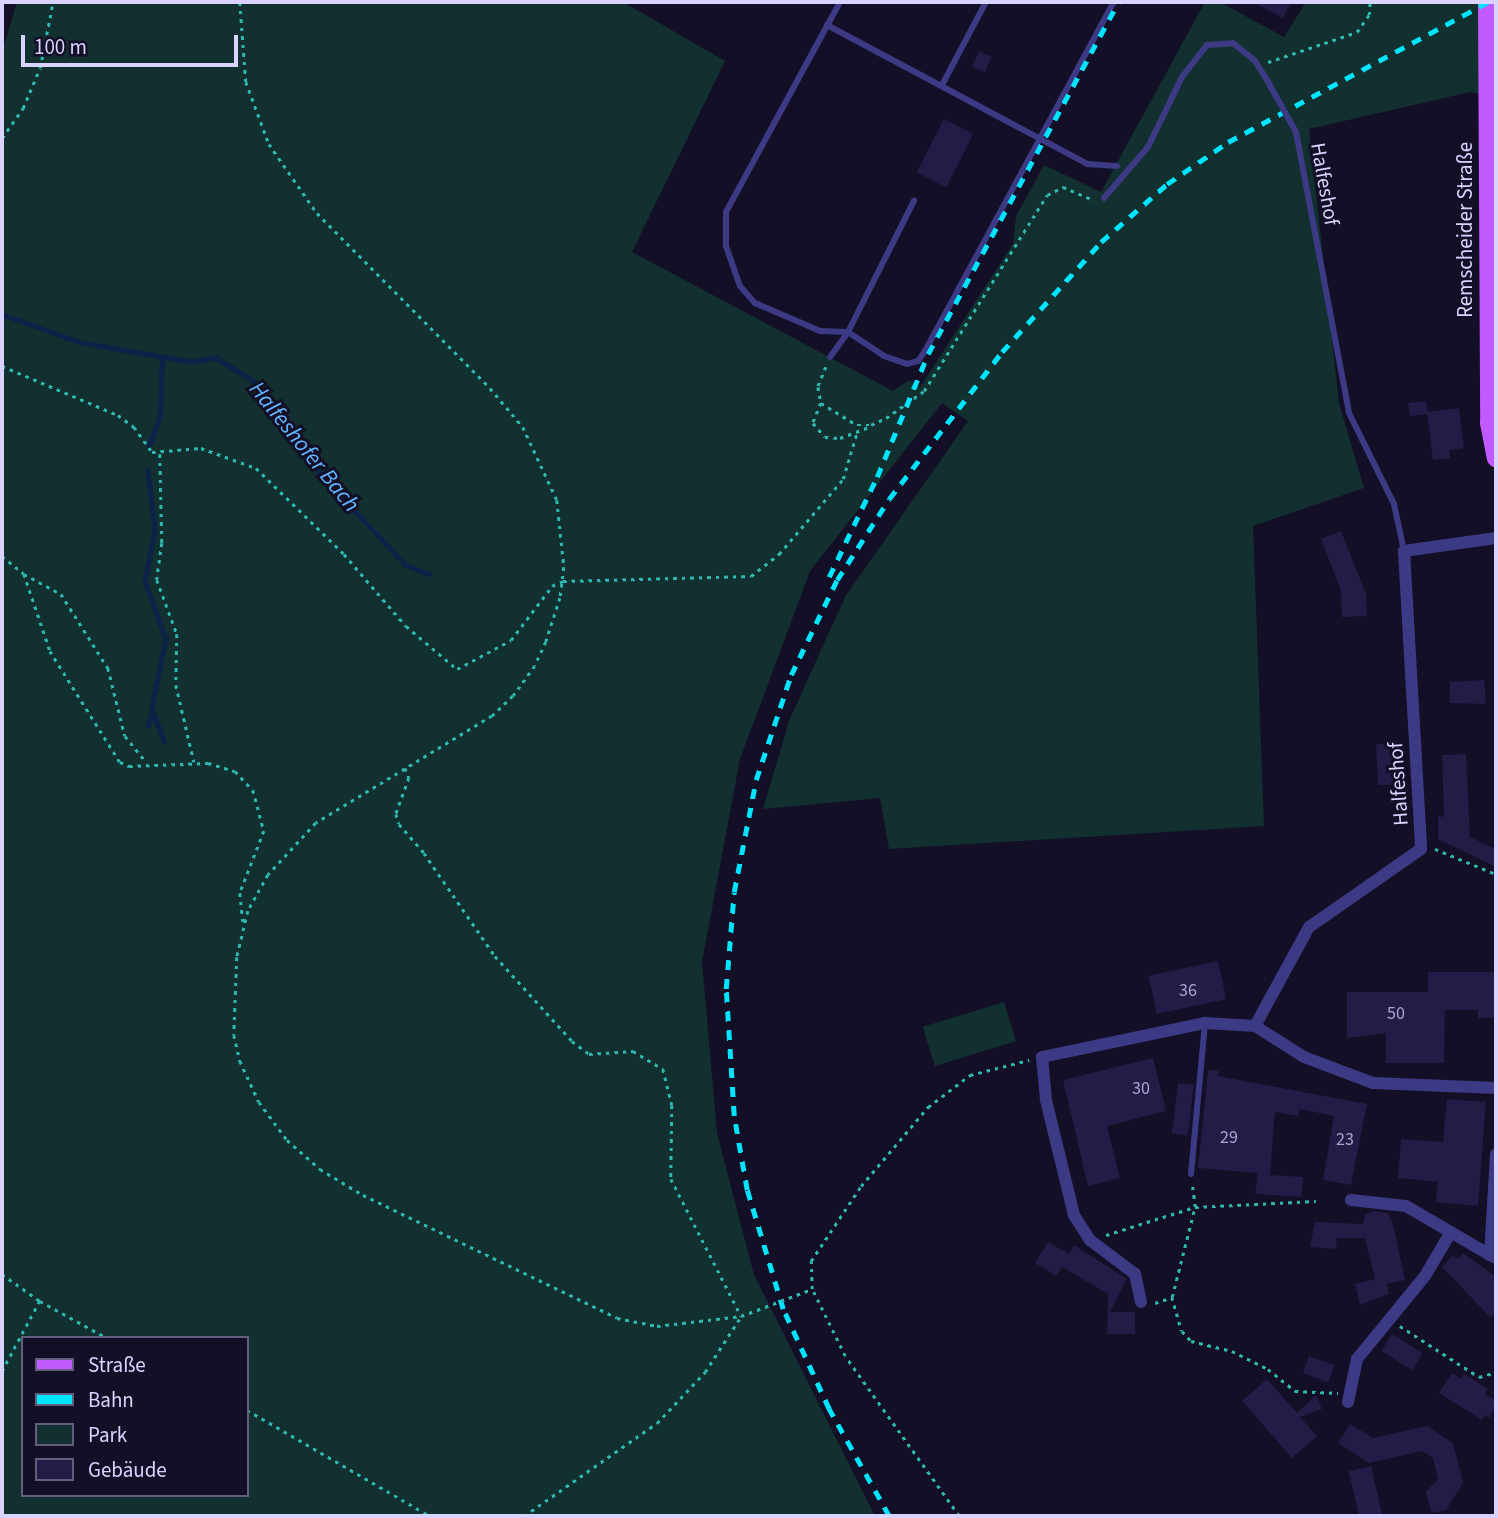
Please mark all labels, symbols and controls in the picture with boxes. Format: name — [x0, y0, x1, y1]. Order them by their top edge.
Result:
scale bar — [24, 21, 242, 65]
text: 100 m — [34, 32, 87, 62]
street label: Halfeshof — [1305, 141, 1345, 227]
street label: Remscheider Straße — [1452, 142, 1478, 318]
water label: Halfeshofer Bach — [243, 376, 365, 518]
street label: Halfeshof — [1383, 741, 1413, 827]
house number: 36 — [1179, 980, 1197, 1002]
house number: 50 — [1387, 1003, 1405, 1025]
house number: 30 — [1132, 1078, 1150, 1100]
house number: 29 — [1220, 1127, 1238, 1149]
house number: 23 — [1336, 1129, 1354, 1151]
legend — [21, 1336, 248, 1497]
text: Straße — [88, 1350, 146, 1380]
text: Bahn — [88, 1385, 134, 1415]
text: Park — [88, 1420, 127, 1450]
text: Gebäude — [88, 1455, 167, 1485]

